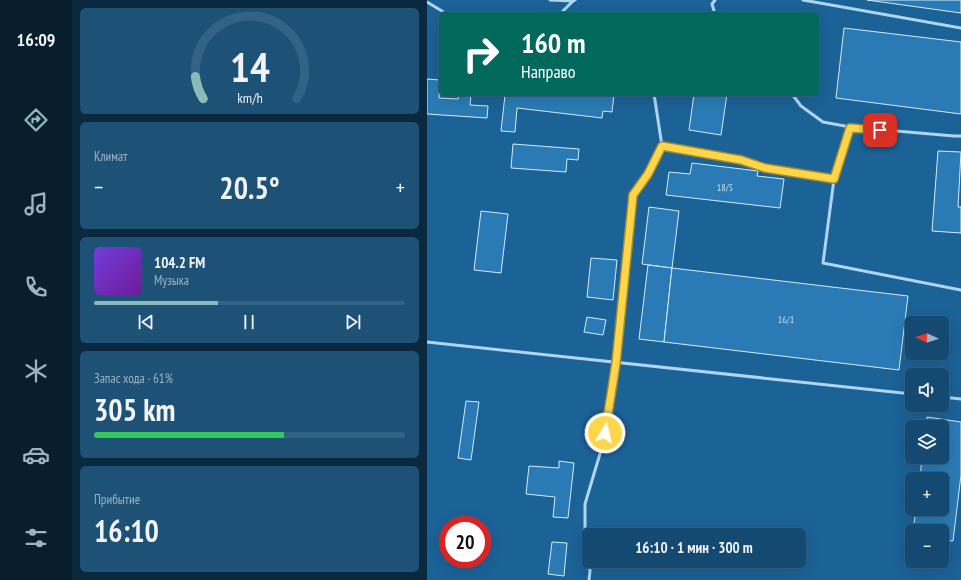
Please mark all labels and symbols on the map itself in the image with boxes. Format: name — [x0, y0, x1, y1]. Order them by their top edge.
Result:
pin — [863, 113, 897, 147]
house number: 18/5 — [717, 181, 733, 194]
house number: 16/1 — [778, 313, 794, 326]
north arrow — [905, 316, 949, 360]
position arrow — [584, 412, 626, 454]
speed limit sign: 20 — [439, 516, 491, 568]

